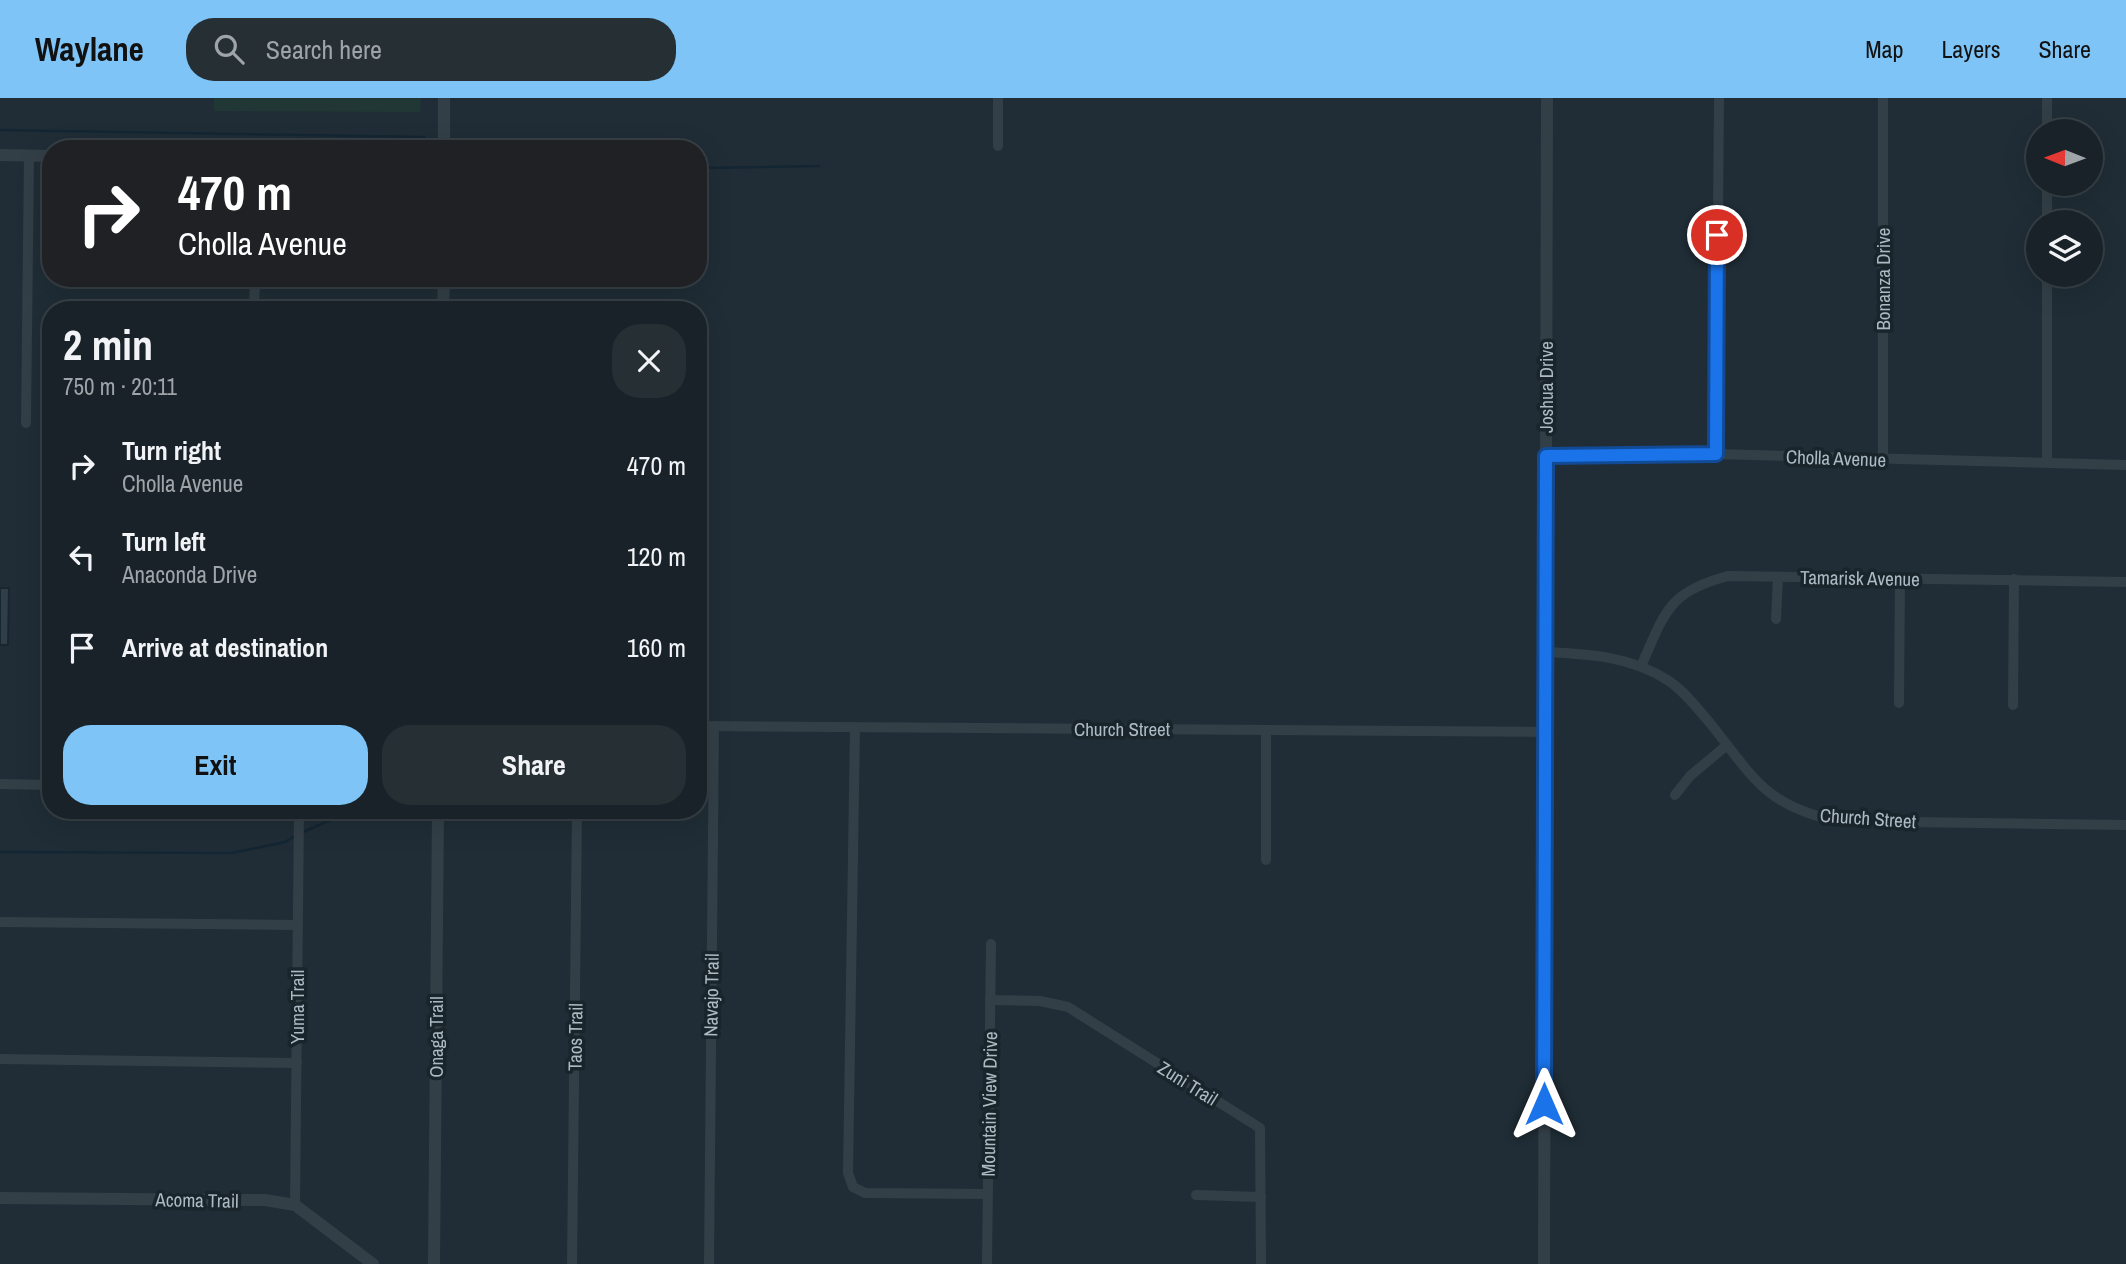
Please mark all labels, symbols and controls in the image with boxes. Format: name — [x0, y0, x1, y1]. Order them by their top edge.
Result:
search box — [186, 18, 676, 81]
text: Waylane — [35, 27, 144, 71]
icon: search — [210, 30, 248, 68]
text: Search here — [266, 32, 382, 67]
text: Map — [1865, 33, 1903, 65]
text: Layers — [1941, 33, 2000, 65]
text: Share — [2038, 33, 2091, 65]
north arrow — [2026, 119, 2104, 196]
map controls — [2026, 119, 2103, 287]
text: 470 m — [178, 159, 292, 225]
icon: right — [63, 168, 154, 259]
pin — [1687, 205, 1747, 265]
button: layers — [2026, 210, 2103, 287]
icon: arrive — [1698, 216, 1736, 254]
text: Cholla Avenue — [178, 222, 347, 265]
street label: Bonanza Drive — [1870, 227, 1896, 331]
text: 2 min — [63, 317, 153, 373]
button: close — [612, 324, 686, 398]
street label: Joshua Drive — [1533, 341, 1559, 433]
text: 750 m · 20:11 — [63, 371, 177, 402]
text: Turn right — [122, 433, 221, 468]
street label: Cholla Avenue — [1785, 443, 1887, 473]
icon: right — [63, 447, 101, 485]
text: 470 m — [627, 448, 686, 483]
text: Cholla Avenue — [122, 468, 243, 499]
text: Turn left — [122, 524, 206, 559]
icon: left — [63, 538, 101, 576]
text: 120 m — [627, 539, 686, 574]
text: Anaconda Drive — [122, 559, 257, 590]
street label: Tamarisk Avenue — [1800, 564, 1920, 592]
icon: arrive — [63, 629, 101, 667]
text: Arrive at destination — [122, 630, 328, 665]
text: 160 m — [627, 630, 686, 665]
street label: Church Street — [1074, 716, 1171, 742]
button: Exit — [63, 725, 368, 805]
button: Share — [382, 725, 686, 805]
street label: Church Street — [1819, 802, 1918, 834]
street label: Navajo Trail — [697, 953, 725, 1037]
street label: Yuma Trail — [284, 970, 310, 1044]
street label: Onaga Trail — [423, 996, 449, 1078]
street label: Taos Trail — [561, 1003, 589, 1071]
street label: Mountain View Drive — [975, 1031, 1003, 1177]
street label: Zuni Trail — [1153, 1055, 1223, 1111]
position arrow — [1507, 1067, 1581, 1141]
street label: Acoma Trail — [154, 1186, 239, 1214]

